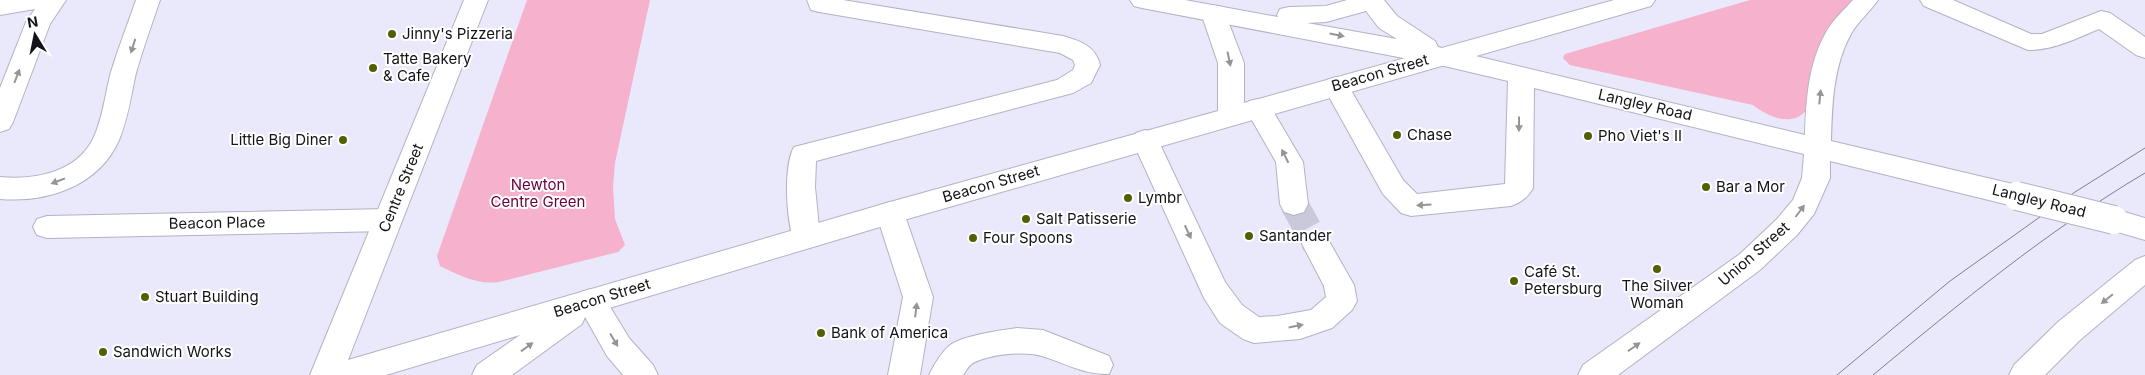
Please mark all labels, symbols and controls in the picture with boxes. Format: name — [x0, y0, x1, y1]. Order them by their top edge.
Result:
north arrow — [10, 10, 60, 60]
text: N — [26, 12, 39, 31]
place label: Jinny's Pizzeria — [402, 24, 513, 43]
marker: Jinny's Pizzeria — [386, 28, 398, 40]
one-way arrow — [1329, 31, 1344, 39]
one-way arrow — [128, 39, 136, 54]
place label: Tatte Bakery & Cafe — [383, 49, 472, 85]
street label: Beacon Street — [1329, 50, 1431, 95]
one-way arrow — [1225, 51, 1233, 66]
marker: Tatte Bakery & Cafe — [367, 62, 379, 74]
one-way arrow — [14, 69, 22, 84]
street label: Langley Road — [1596, 84, 1694, 125]
one-way arrow — [1816, 89, 1824, 105]
one-way arrow — [1515, 116, 1523, 132]
place label: Chase — [1407, 125, 1452, 144]
place label: Pho Viet's II — [1598, 126, 1682, 145]
marker: Chase — [1391, 129, 1403, 141]
place label: Little Big Diner — [230, 130, 333, 149]
marker: Pho Viet's II — [1582, 130, 1594, 142]
marker: Little Big Diner — [337, 134, 349, 146]
street label: Centre Street — [374, 141, 427, 235]
one-way arrow — [1281, 149, 1289, 163]
street label: Beacon Street — [940, 161, 1042, 206]
park label: Newton Centre Green — [491, 175, 585, 211]
place label: Bar a Mor — [1716, 177, 1785, 196]
one-way arrow — [50, 178, 65, 185]
street label: Langley Road — [1990, 180, 2088, 221]
marker: Bar a Mor — [1700, 181, 1712, 193]
place label: Lymbr — [1138, 188, 1182, 207]
marker: Lymbr — [1122, 192, 1134, 204]
one-way arrow — [1415, 201, 1431, 209]
one-way arrow — [1794, 205, 1805, 218]
place label: Salt Patisserie — [1036, 209, 1136, 228]
street label: Beacon Place — [168, 212, 266, 233]
marker: Salt Patisserie — [1020, 213, 1032, 225]
street label: Union Street — [1714, 218, 1793, 290]
one-way arrow — [1184, 225, 1192, 239]
place label: Santander — [1259, 226, 1332, 245]
place label: Four Spoons — [983, 228, 1073, 247]
marker: Santander — [1243, 230, 1255, 242]
marker: Four Spoons — [967, 232, 979, 244]
place label: Café St. Petersburg — [1524, 262, 1602, 298]
marker: The Silver Woman — [1651, 263, 1663, 275]
street label: Beacon Street — [551, 274, 653, 321]
marker: Café St. Petersburg — [1508, 275, 1520, 287]
place label: The Silver Woman — [1621, 276, 1693, 312]
place label: Stuart Building — [155, 287, 259, 306]
marker: Stuart Building — [139, 291, 151, 303]
one-way arrow — [2101, 293, 2114, 304]
one-way arrow — [912, 302, 920, 318]
one-way arrow — [1288, 322, 1303, 330]
place label: Bank of America — [831, 323, 948, 342]
marker: Bank of America — [815, 327, 827, 339]
one-way arrow — [609, 333, 618, 346]
one-way arrow — [520, 341, 533, 352]
place label: Sandwich Works — [113, 342, 232, 361]
one-way arrow — [1627, 342, 1641, 352]
marker: Sandwich Works — [97, 346, 109, 358]

